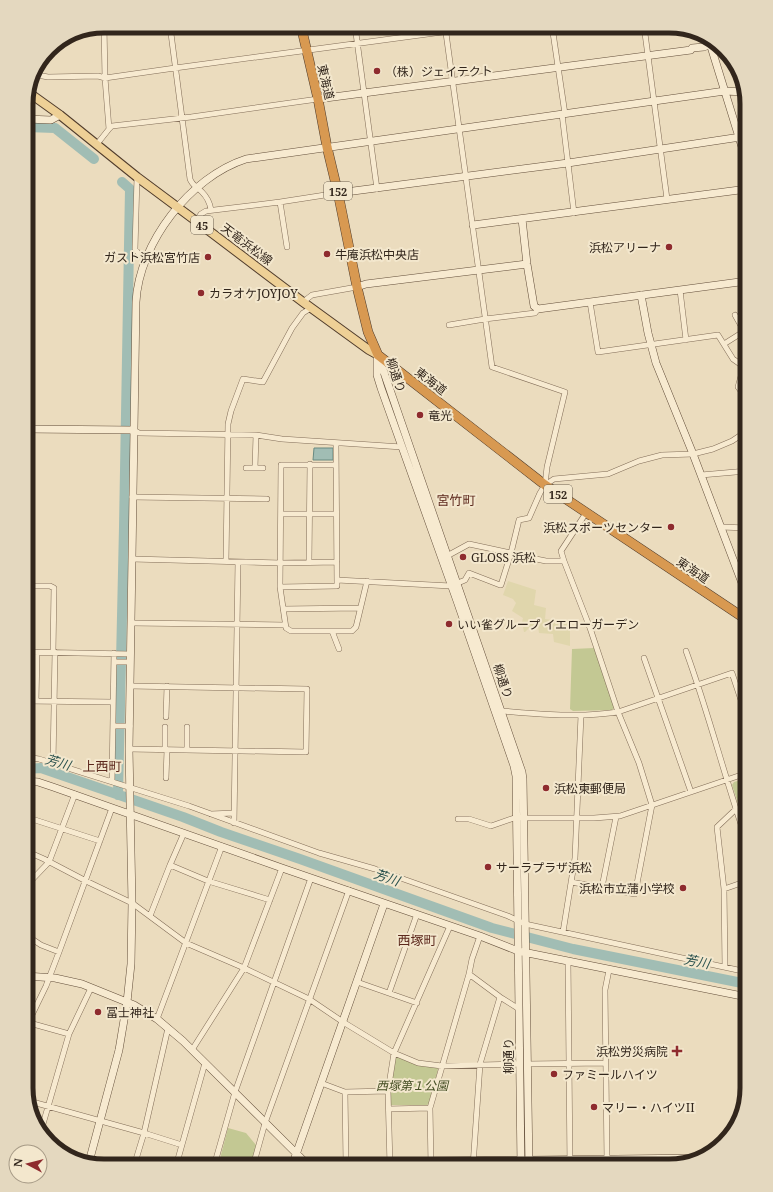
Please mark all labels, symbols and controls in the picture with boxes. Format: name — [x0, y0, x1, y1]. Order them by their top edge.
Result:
street label: 東海道 — [314, 63, 338, 101]
place label: （株）ジェイテクト — [385, 63, 493, 80]
marker: （株）ジェイテクト — [372, 66, 382, 76]
road number: 152 — [324, 182, 352, 200]
road number: 45 — [191, 216, 213, 234]
street label: 天竜浜松線 — [218, 219, 276, 269]
place label: 浜松アリーナ — [589, 239, 661, 256]
marker: 浜松アリーナ — [664, 242, 674, 252]
place label: 牛庵浜松中央店 — [335, 246, 419, 263]
place label: ガスト浜松宮竹店 — [104, 249, 200, 266]
marker: 牛庵浜松中央店 — [322, 249, 332, 259]
marker: ガスト浜松宮竹店 — [203, 252, 213, 262]
place label: カラオケJOYJOY — [209, 285, 298, 302]
marker: カラオケJOYJOY — [196, 288, 206, 298]
street label: 柳通り — [382, 355, 410, 395]
street label: 東海道 — [412, 363, 450, 399]
place label: 竜光 — [428, 407, 452, 424]
marker: 竜光 — [415, 410, 425, 420]
road number: 152 — [544, 485, 572, 503]
district label: 宮竹町 — [436, 491, 476, 509]
place label: 浜松スポーツセンター — [543, 519, 663, 536]
marker: 浜松スポーツセンター — [666, 522, 676, 532]
place label: GLOSS 浜松 — [471, 549, 536, 566]
marker: GLOSS 浜松 — [458, 552, 468, 562]
street label: 東海道 — [673, 553, 713, 587]
place label: いい雀グループ イエローガーデン — [457, 616, 639, 633]
marker: いい雀グループ イエローガーデン — [444, 619, 454, 629]
street label: 柳通り — [489, 661, 517, 701]
water label: 芳川 — [43, 750, 75, 775]
district label: 上西町 — [82, 757, 122, 775]
place label: 浜松東郵便局 — [554, 780, 626, 797]
marker: 浜松東郵便局 — [541, 783, 551, 793]
place label: サーラプラザ浜松 — [496, 859, 592, 876]
marker: サーラプラザ浜松 — [483, 862, 493, 872]
water label: 芳川 — [372, 864, 404, 890]
place label: 浜松市立蒲小学校 — [579, 880, 675, 897]
marker: 浜松市立蒲小学校 — [678, 883, 688, 893]
district label: 西塚町 — [397, 931, 437, 949]
water label: 芳川 — [683, 950, 713, 973]
place label: 冨士神社 — [106, 1004, 154, 1021]
marker: 冨士神社 — [93, 1007, 103, 1017]
street label: 柳通り — [500, 1038, 517, 1074]
place label: 浜松労災病院 — [596, 1043, 668, 1060]
marker: 浜松労災病院 — [671, 1045, 683, 1057]
place label: ファミールハイツ — [562, 1066, 658, 1083]
marker: ファミールハイツ — [549, 1069, 559, 1079]
park label: 西塚第１公園 — [376, 1077, 450, 1094]
place label: マリー・ハイツII — [602, 1099, 695, 1116]
marker: マリー・ハイツII — [589, 1102, 599, 1112]
north arrow — [8, 1144, 48, 1184]
text: N — [10, 1157, 26, 1168]

